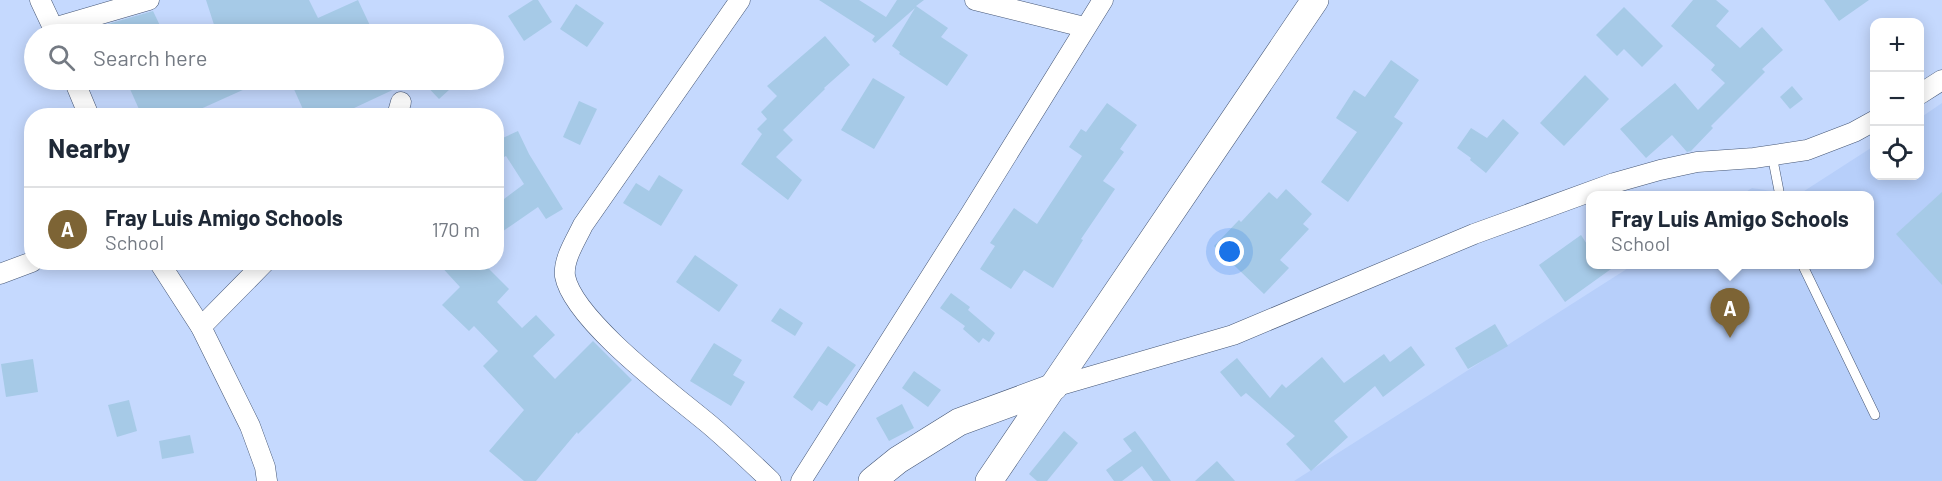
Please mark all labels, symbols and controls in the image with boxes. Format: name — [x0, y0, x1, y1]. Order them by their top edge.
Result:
map controls — [1870, 18, 1924, 180]
button: + — [1870, 18, 1924, 72]
search box — [24, 24, 504, 90]
icon: search — [45, 41, 78, 74]
text: Search here — [93, 44, 207, 70]
button: − — [1870, 72, 1924, 126]
button: locate — [1870, 126, 1924, 180]
text: Nearby — [48, 132, 130, 163]
popup — [1586, 191, 1874, 269]
text: Fray Luis Amigo Schools — [105, 204, 343, 230]
text: Fray Luis Amigo Schools — [1611, 205, 1849, 231]
text: A — [61, 217, 74, 241]
text: 170 m — [432, 217, 480, 241]
text: School — [105, 230, 164, 254]
text: School — [1611, 231, 1670, 255]
your location — [1215, 237, 1244, 266]
pin: A — [1710, 288, 1750, 338]

